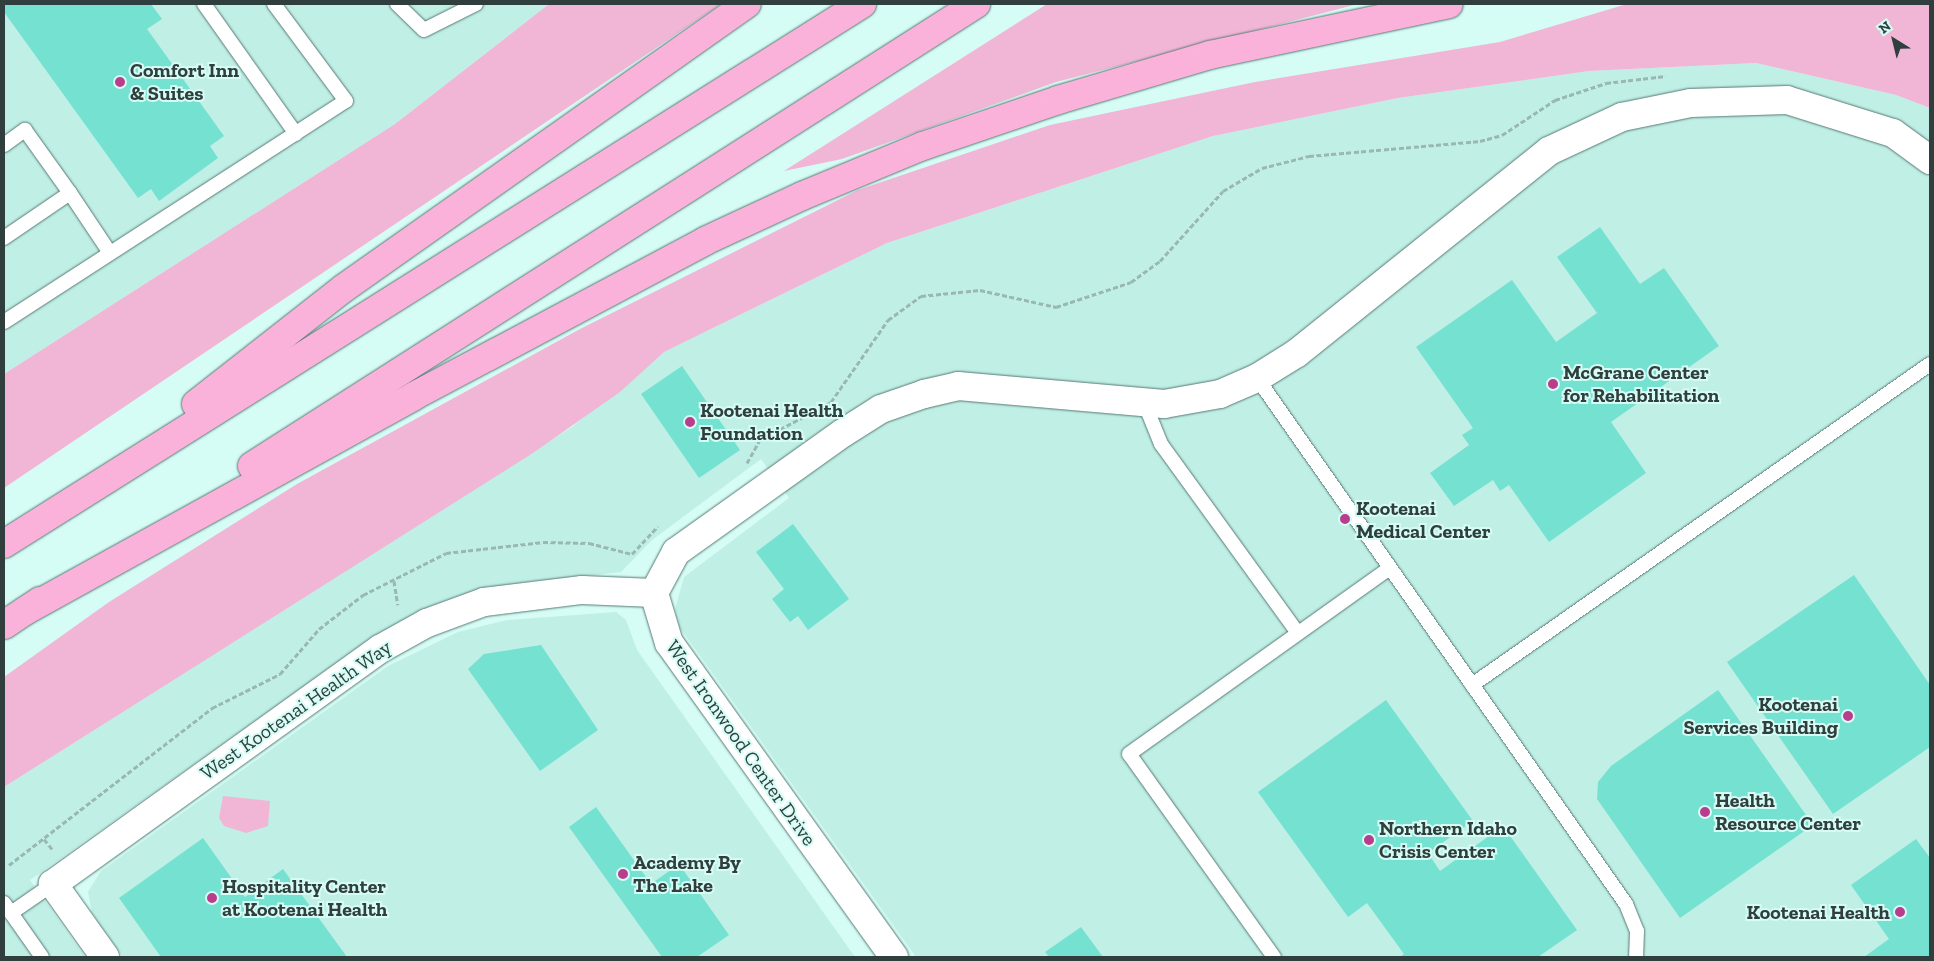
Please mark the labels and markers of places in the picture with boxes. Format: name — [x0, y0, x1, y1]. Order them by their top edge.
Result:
place label: Comfort Inn & Suites — [130, 58, 239, 105]
marker: Comfort Inn & Suites — [114, 76, 126, 88]
place label: McGrane Center for Rehabilitation — [1563, 360, 1720, 407]
marker: McGrane Center for Rehabilitation — [1547, 378, 1559, 390]
place label: Kootenai Health Foundation — [700, 399, 843, 446]
marker: Kootenai Health Foundation — [684, 416, 696, 428]
place label: Kootenai Medical Center — [1356, 496, 1490, 543]
marker: Kootenai Medical Center — [1338, 512, 1352, 526]
place label: Kootenai Services Building — [1683, 692, 1838, 739]
marker: Kootenai Services Building — [1842, 710, 1854, 722]
place label: Health Resource Center — [1715, 788, 1861, 835]
marker: Health Resource Center — [1699, 806, 1711, 818]
place label: Northern Idaho Crisis Center — [1379, 816, 1517, 863]
marker: Northern Idaho Crisis Center — [1363, 834, 1375, 846]
place label: Academy By The Lake — [633, 850, 741, 897]
marker: Academy By The Lake — [617, 868, 629, 880]
place label: Hospitality Center at Kootenai Health — [222, 874, 387, 921]
marker: Hospitality Center at Kootenai Health — [206, 892, 218, 904]
place label: Kootenai Health — [1747, 900, 1890, 924]
marker: Kootenai Health — [1894, 906, 1906, 918]

